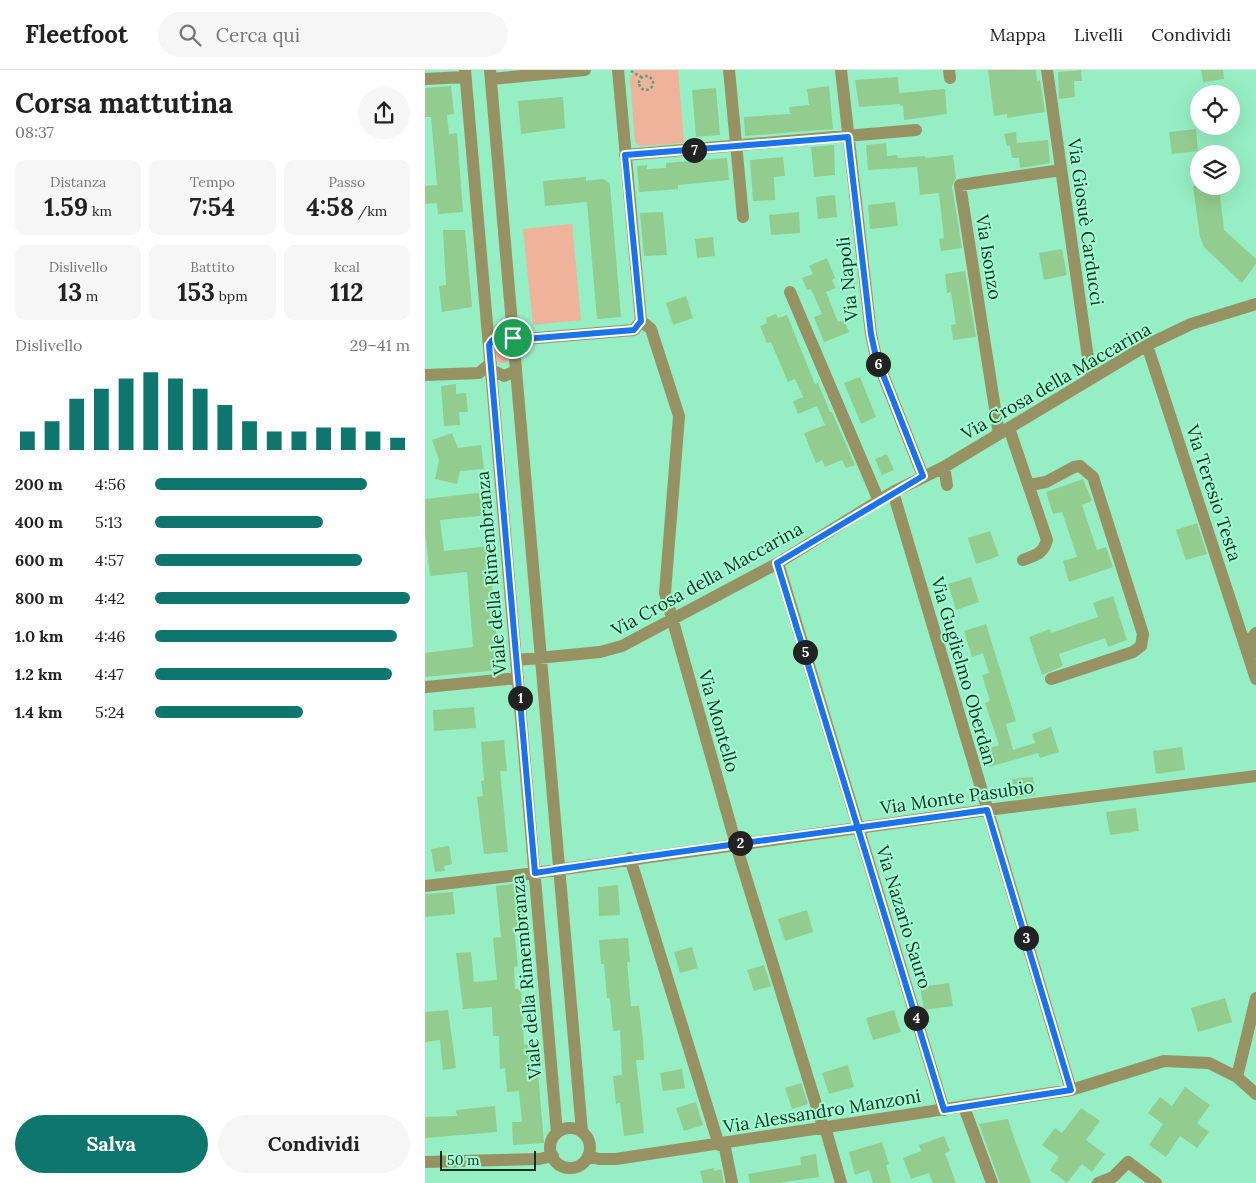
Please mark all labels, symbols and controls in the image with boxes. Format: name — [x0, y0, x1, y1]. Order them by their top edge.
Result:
search box — [158, 12, 508, 57]
text: Fleetfoot — [25, 19, 128, 50]
icon: search — [176, 21, 204, 49]
text: Cerca qui — [216, 23, 300, 47]
text: Mappa — [989, 23, 1046, 46]
text: Livelli — [1074, 23, 1123, 46]
text: Condividi — [1151, 23, 1231, 46]
text: Corsa mattutina — [15, 85, 233, 121]
map controls — [1190, 85, 1240, 195]
button: locate — [1190, 85, 1240, 135]
button: share — [358, 87, 410, 139]
text: 08:37 — [15, 122, 54, 142]
street label: Via Giosuè Carducci — [1063, 136, 1109, 307]
pin: 7 — [681, 138, 707, 162]
text: 7 — [691, 141, 698, 159]
button: layers — [1190, 145, 1240, 195]
text: Distanza — [50, 173, 106, 191]
text: Tempo — [190, 173, 235, 191]
text: Passo — [328, 173, 365, 191]
text: 1.59 — [44, 191, 88, 223]
text: 7:54 — [190, 191, 235, 223]
text: 4:58 — [306, 191, 354, 223]
text: km — [88, 202, 112, 220]
text: /km — [354, 202, 387, 220]
street label: Via Isonzo — [971, 212, 1007, 301]
street label: Via Napoli — [831, 236, 863, 323]
text: Dislivello — [49, 258, 108, 276]
text: Battito — [190, 258, 235, 276]
text: kcal — [334, 258, 360, 276]
text: 13 — [58, 276, 82, 308]
text: 153 — [177, 276, 215, 308]
text: 112 — [330, 276, 364, 308]
text: m — [82, 287, 98, 305]
text: bpm — [215, 287, 248, 305]
pin — [492, 317, 534, 359]
street label: Via Crosa della Maccarina — [956, 317, 1155, 445]
icon: arrive — [499, 324, 527, 352]
text: Dislivello — [15, 335, 82, 355]
text: 29–41 m — [350, 335, 410, 355]
pin: 6 — [865, 352, 891, 376]
text: 6 — [874, 355, 883, 373]
street label: Via Teresio Testa — [1181, 421, 1247, 564]
street label: Viale della Rimembranza — [471, 470, 511, 677]
text: 200 m — [15, 474, 63, 494]
text: 4:56 — [95, 474, 126, 494]
text: 400 m — [15, 512, 63, 532]
text: 5:13 — [95, 512, 122, 532]
street label: Via Crosa della Maccarina — [606, 517, 807, 642]
text: 600 m — [15, 550, 63, 570]
text: 4:57 — [95, 550, 124, 570]
street label: Via Guglielmo Oberdan — [926, 573, 1002, 768]
text: 800 m — [15, 588, 63, 608]
text: 4:42 — [95, 588, 125, 608]
text: 1.0 km — [15, 626, 64, 646]
text: 4:46 — [95, 626, 126, 646]
pin: 5 — [793, 640, 817, 664]
text: 5 — [802, 643, 809, 661]
text: 1.2 km — [15, 664, 62, 684]
text: 4:47 — [95, 664, 124, 684]
street label: Via Montello — [693, 666, 745, 775]
pin: 1 — [507, 686, 533, 710]
text: 1 — [518, 689, 523, 707]
text: 1.4 km — [15, 702, 62, 722]
text: 5:24 — [95, 702, 125, 722]
street label: Via Monte Pasubio — [878, 775, 1035, 819]
pin: 2 — [727, 830, 753, 856]
text: 2 — [737, 834, 744, 852]
street label: Via Nazario Sauro — [871, 842, 937, 991]
street label: Viale della Rimembranza — [506, 874, 546, 1081]
pin: 3 — [1013, 926, 1039, 950]
text: 3 — [1023, 929, 1030, 947]
pin: 4 — [903, 1006, 929, 1030]
text: 4 — [913, 1009, 920, 1027]
street label: Via Alessandro Manzoni — [721, 1084, 922, 1138]
button: Salva — [15, 1115, 208, 1173]
button: Condividi — [218, 1115, 410, 1173]
scale bar — [440, 1148, 536, 1171]
text: 50 m — [447, 1151, 480, 1169]

